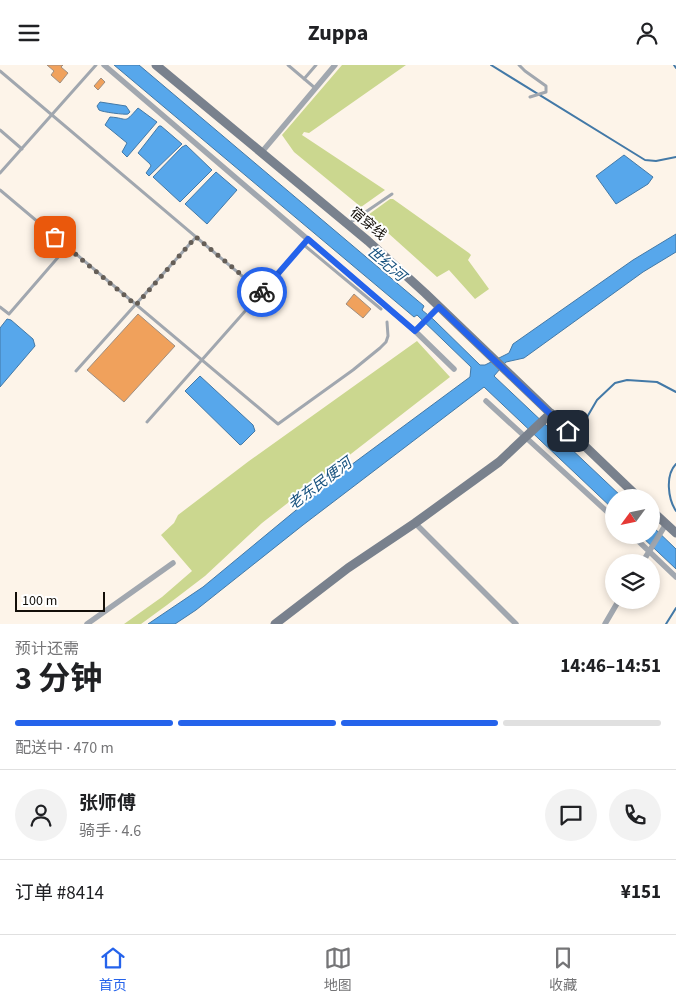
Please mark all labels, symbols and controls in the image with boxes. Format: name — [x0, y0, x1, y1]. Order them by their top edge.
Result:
text: Zuppa — [308, 17, 368, 49]
icon: menu — [15, 19, 43, 47]
icon: person — [633, 19, 661, 47]
street label: 宿穿线 — [345, 203, 391, 245]
pin — [34, 216, 76, 258]
icon: bag — [41, 223, 69, 251]
water label: 世纪河 — [362, 241, 412, 288]
courier — [237, 267, 287, 317]
icon: bike — [248, 278, 276, 306]
pin — [547, 410, 589, 452]
icon: home — [554, 417, 582, 445]
water label: 老东民便河 — [284, 451, 359, 515]
north arrow — [605, 489, 660, 544]
map controls — [605, 489, 660, 609]
button: layers — [605, 554, 660, 609]
scale bar — [15, 589, 105, 612]
text: 100 m — [22, 591, 57, 611]
text: 预计还需 — [15, 638, 79, 660]
text: 14:46–14:51 — [560, 653, 661, 680]
text: 3 分钟 — [15, 656, 102, 702]
text: 配送中 · 470 m — [15, 737, 114, 759]
button: person — [15, 789, 67, 841]
button: chat — [545, 789, 597, 841]
button: phone — [609, 789, 661, 841]
text: 张师傅 — [79, 790, 136, 817]
text: 骑手 · 4.6 — [79, 820, 141, 842]
text: ¥151 — [621, 879, 661, 906]
text: 订单 #8414 — [15, 880, 104, 907]
tab: 首页 — [99, 944, 127, 996]
tab: 地图 — [324, 944, 352, 996]
tab: 收藏 — [549, 944, 577, 996]

